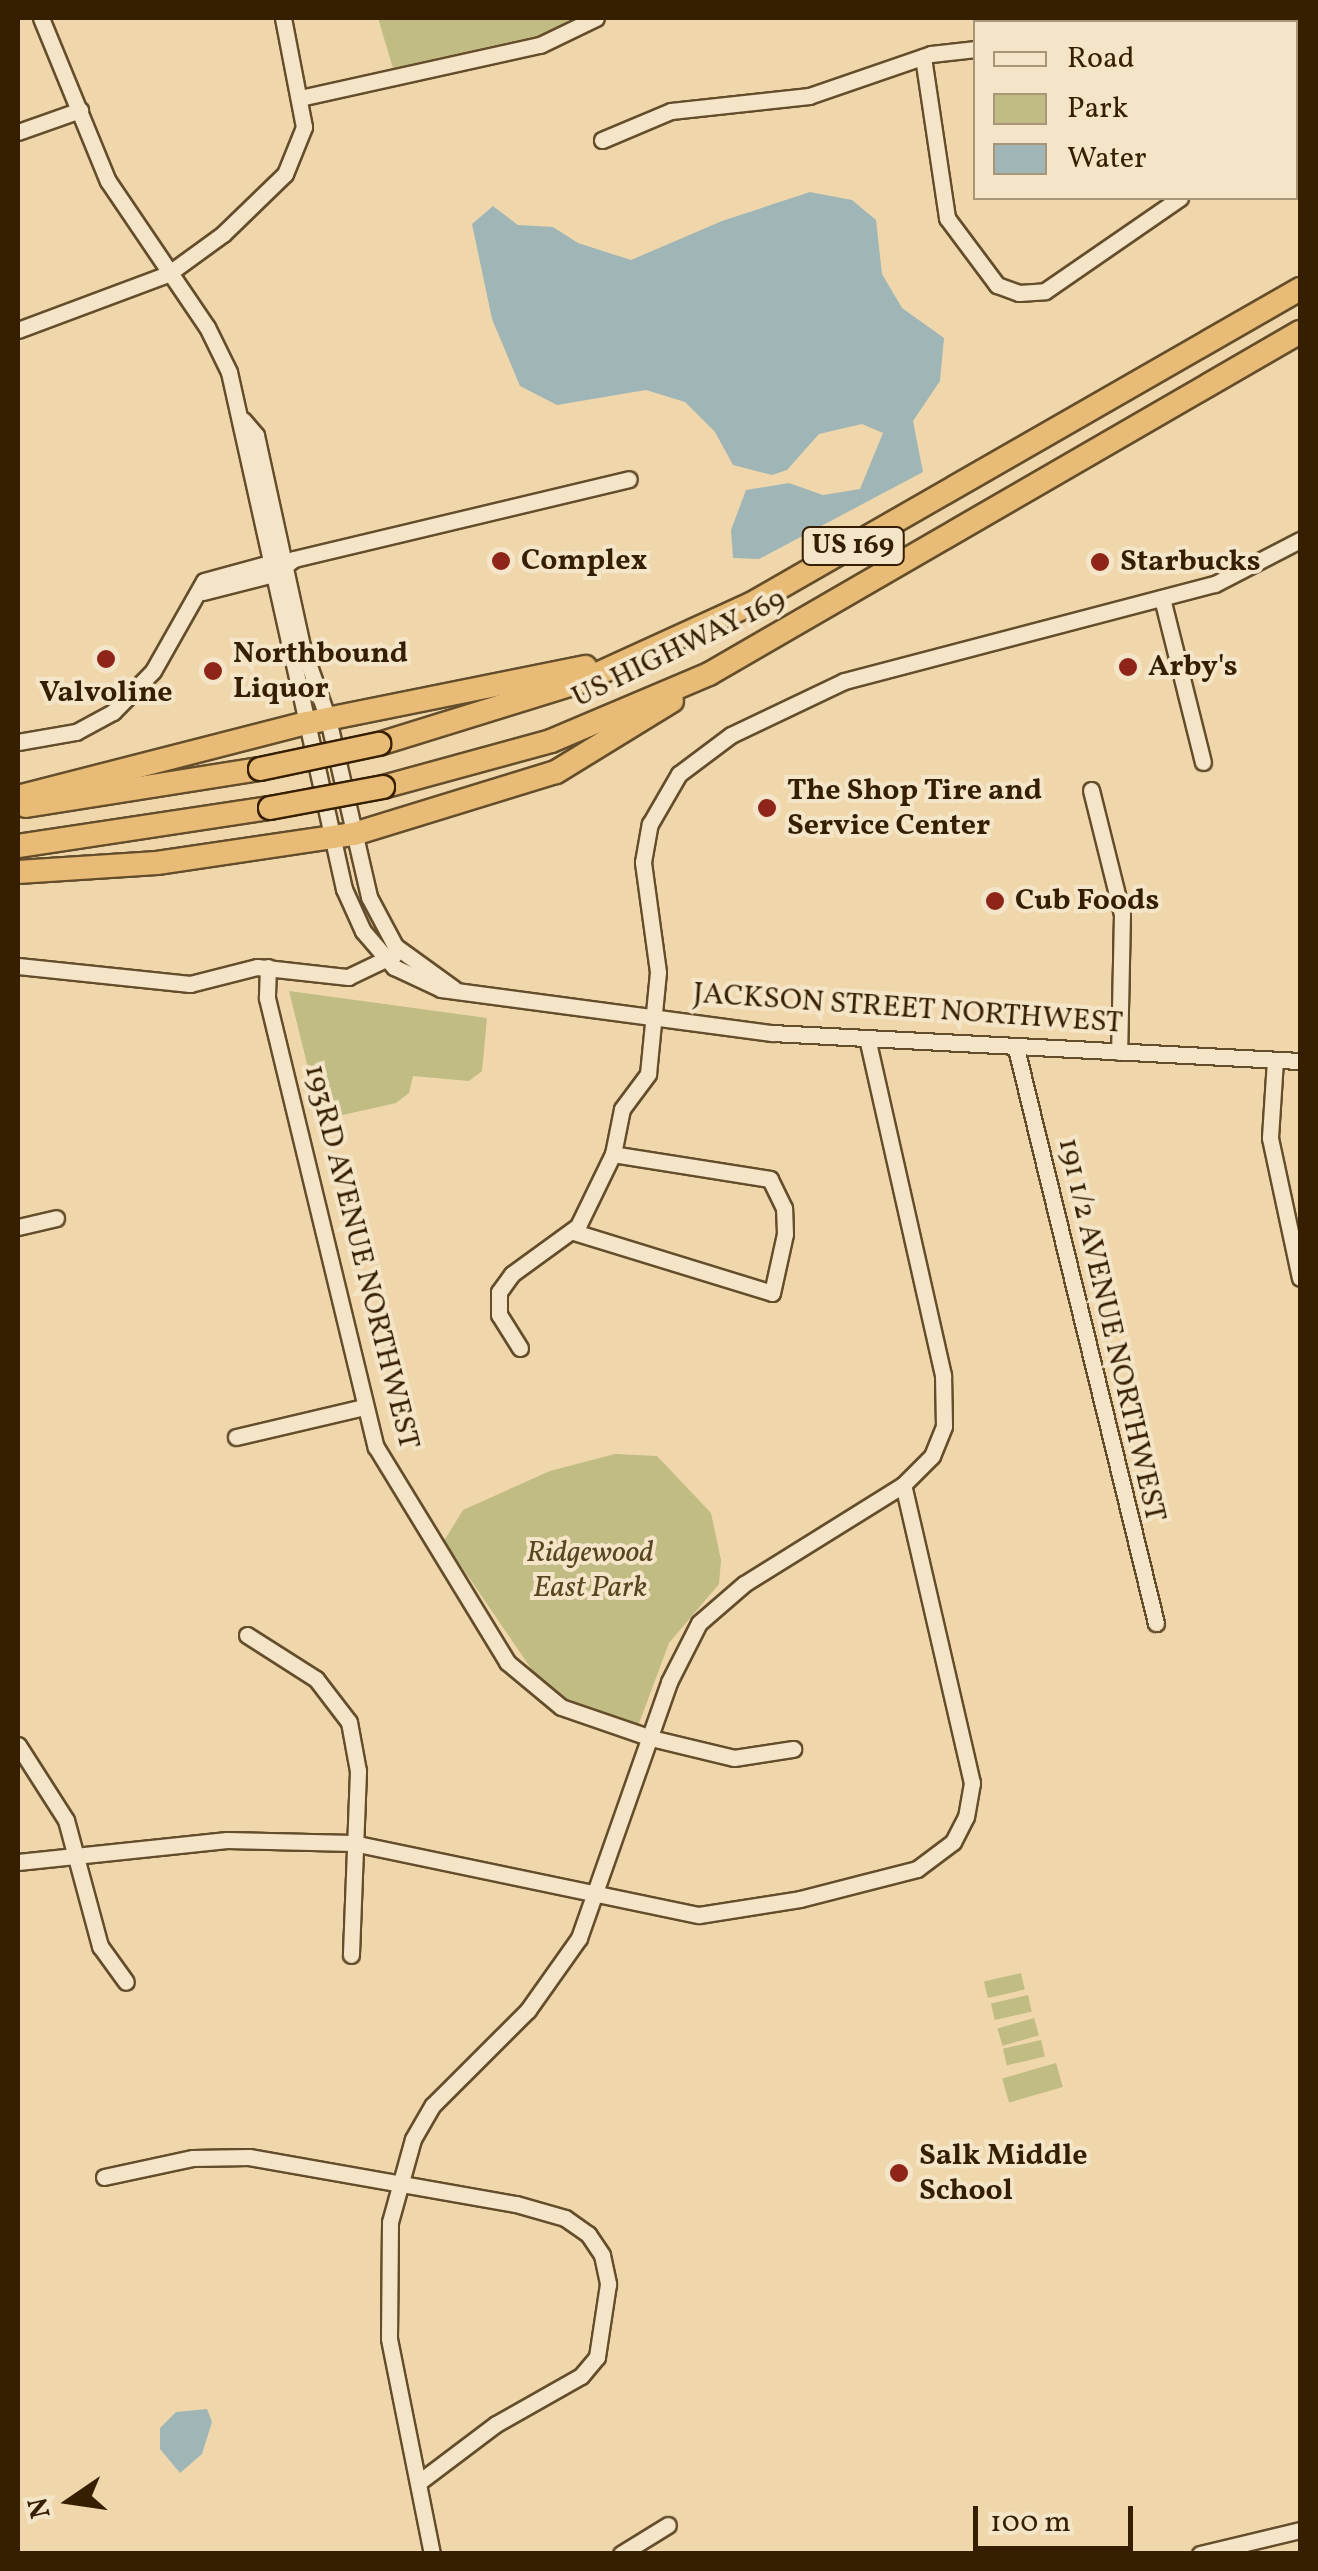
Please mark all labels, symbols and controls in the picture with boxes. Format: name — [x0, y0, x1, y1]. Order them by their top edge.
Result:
legend — [973, 20, 1298, 200]
text: Road — [1067, 38, 1135, 80]
text: Park — [1067, 88, 1128, 130]
text: Water — [1067, 138, 1147, 180]
road number: US 169 — [800, 523, 906, 569]
place label: Complex — [521, 543, 648, 579]
place label: Starbucks — [1120, 544, 1261, 580]
marker: Complex — [490, 550, 512, 572]
marker: Starbucks — [1089, 551, 1111, 573]
street label: US HIGHWAY 169 — [566, 582, 792, 716]
place label: Northbound Liquor — [233, 636, 408, 706]
marker: Valvoline — [95, 648, 117, 670]
place label: Arby's — [1148, 649, 1238, 685]
marker: Arby's — [1117, 656, 1139, 678]
marker: Northbound Liquor — [202, 660, 224, 682]
place label: Valvoline — [39, 675, 173, 711]
place label: The Shop Tire and Service Center — [787, 773, 1042, 844]
marker: The Shop Tire and Service Center — [756, 797, 778, 819]
place label: Cub Foods — [1015, 883, 1159, 919]
marker: Cub Foods — [984, 890, 1006, 912]
street label: JACKSON STREET NORTHWEST — [691, 976, 1125, 1042]
street label: 193RD AVENUE NORTHWEST — [296, 1061, 426, 1453]
street label: 191 1/2 AVENUE NORTHWEST — [1049, 1135, 1173, 1525]
park label: Ridgewood East Park — [526, 1535, 654, 1606]
place label: Salk Middle School — [919, 2138, 1088, 2208]
marker: Salk Middle School — [888, 2162, 910, 2184]
north arrow — [20, 2451, 120, 2551]
scale bar — [978, 2486, 1138, 2548]
text: N — [19, 2494, 62, 2522]
text: 100 m — [990, 2502, 1071, 2544]

